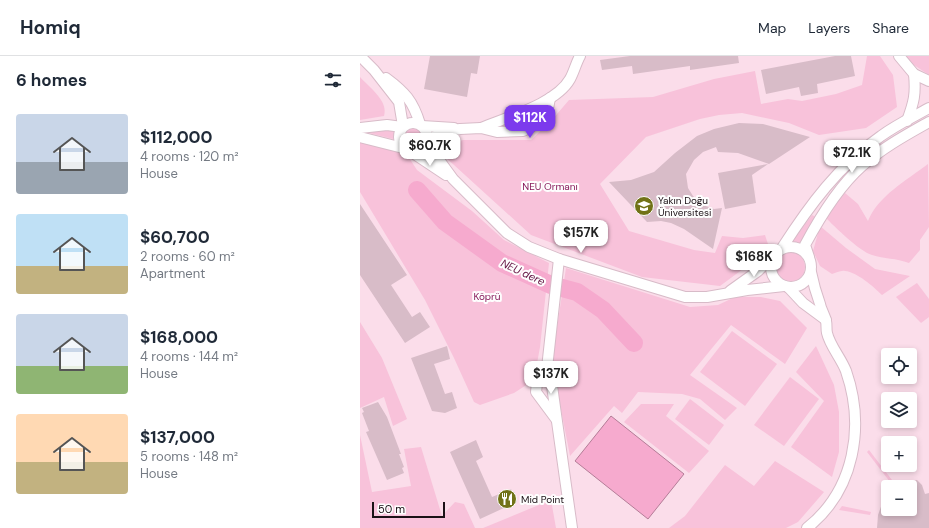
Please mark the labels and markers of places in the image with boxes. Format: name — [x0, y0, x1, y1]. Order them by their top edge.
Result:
pin: $112K — [502, 105, 558, 139]
pin: $60.7K — [397, 133, 463, 167]
pin: $72.1K — [819, 140, 885, 174]
place label: Yakın Doğu Üniversitesi — [658, 194, 711, 219]
school or university icon: Yakın Doğu Üniversitesi — [633, 195, 655, 217]
pin: $157K — [553, 220, 609, 254]
pin: $168K — [726, 244, 782, 278]
pin: $137K — [523, 361, 579, 395]
restaurant icon: Mid Point — [496, 488, 518, 510]
place label: Mid Point — [521, 493, 564, 506]

